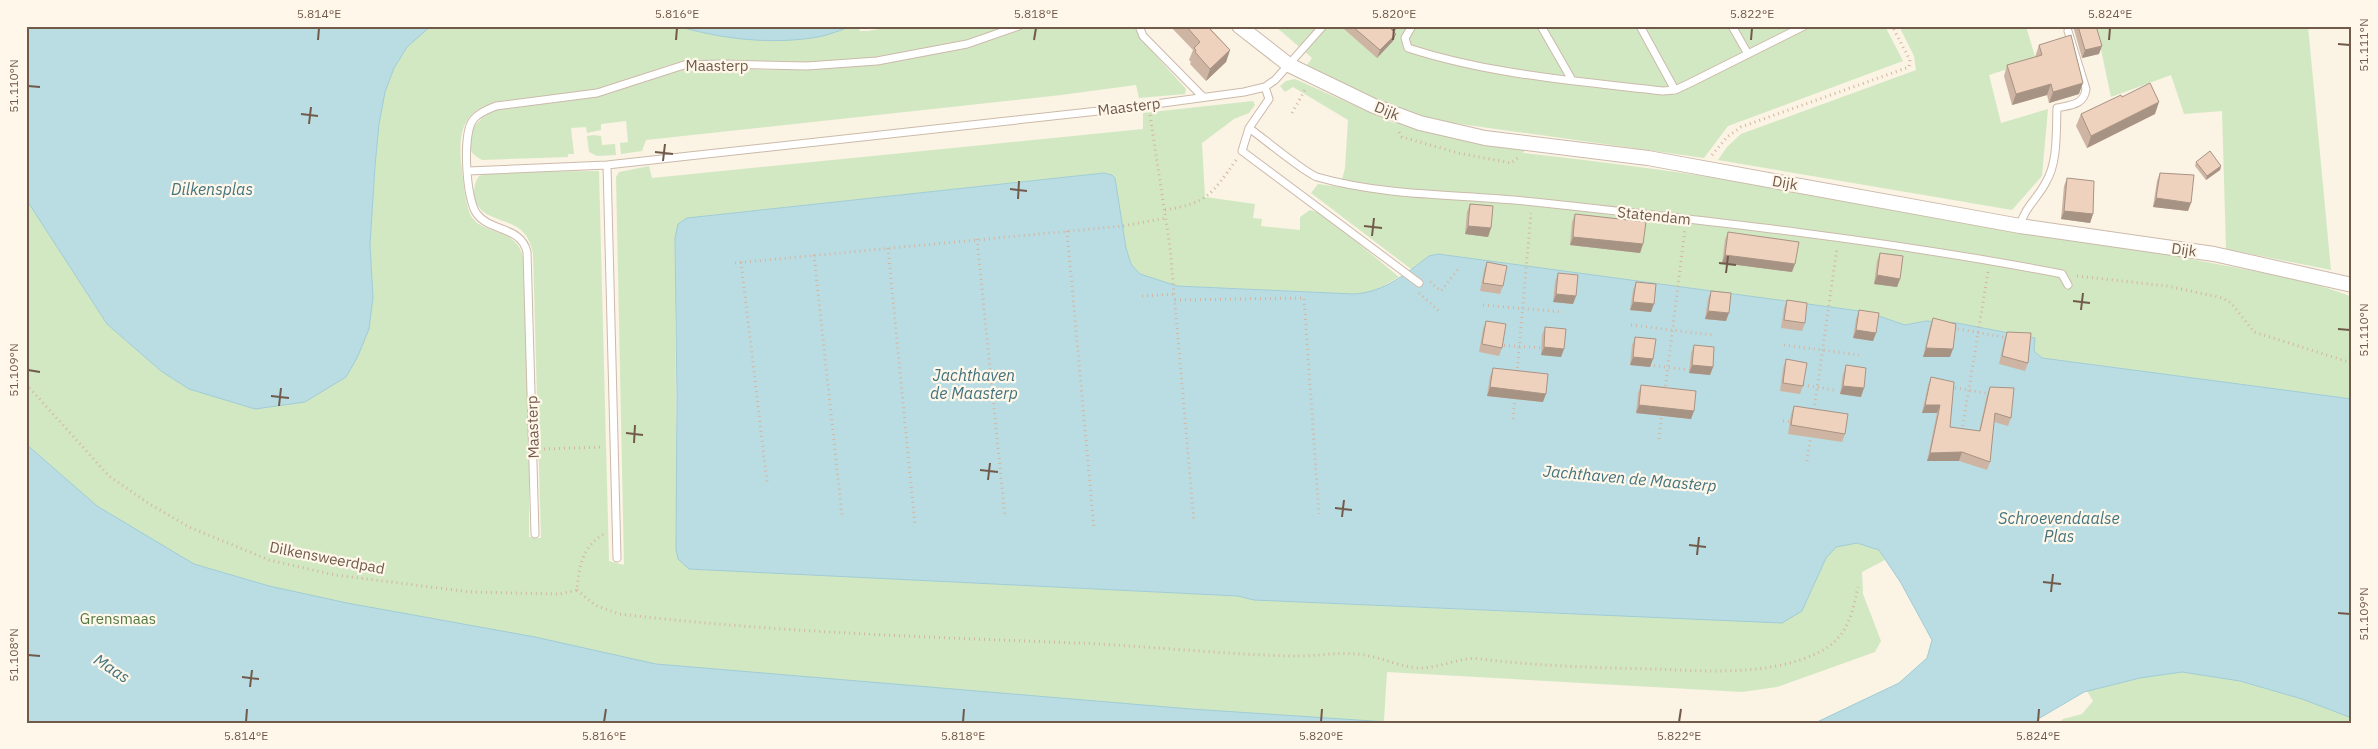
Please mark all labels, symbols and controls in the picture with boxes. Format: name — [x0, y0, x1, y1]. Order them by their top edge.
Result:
text: 5.814°E — [297, 6, 341, 21]
text: 5.816°E — [655, 6, 699, 21]
text: 5.818°E — [1014, 6, 1058, 21]
text: 5.820°E — [1372, 6, 1416, 21]
text: 5.822°E — [1730, 6, 1774, 21]
text: 5.824°E — [2088, 6, 2132, 21]
text: 51.111°N — [2356, 18, 2371, 72]
street label: Maasterp — [685, 56, 749, 75]
text: 51.110°N — [6, 59, 21, 113]
street label: Maasterp — [1096, 93, 1161, 120]
street label: Dijk — [1372, 97, 1403, 124]
street label: Dijk — [1771, 171, 1799, 194]
water label: Dilkensplas — [171, 179, 253, 199]
street label: Statendam — [1616, 202, 1692, 229]
street label: Dijk — [2170, 238, 2198, 261]
text: 51.110°N — [2356, 303, 2371, 357]
text: 51.109°N — [6, 343, 21, 397]
water label: Jachthaven de Maasterp — [930, 365, 1018, 403]
street label: Maasterp — [522, 395, 543, 459]
water label: Jachthaven de Maasterp — [1542, 460, 1718, 496]
water label: Schroevendaalse Plas — [1998, 508, 2120, 546]
street label: Dilkensweerdpad — [268, 537, 386, 578]
text: 51.109°N — [2356, 587, 2371, 641]
park label: Grensmaas — [80, 609, 156, 628]
text: 51.108°N — [6, 628, 21, 682]
water label: Maas — [90, 649, 134, 687]
text: 5.814°E — [224, 728, 268, 743]
text: 5.816°E — [582, 728, 626, 743]
text: 5.818°E — [941, 728, 985, 743]
text: 5.820°E — [1299, 728, 1343, 743]
text: 5.822°E — [1657, 728, 1701, 743]
text: 5.824°E — [2016, 728, 2060, 743]

